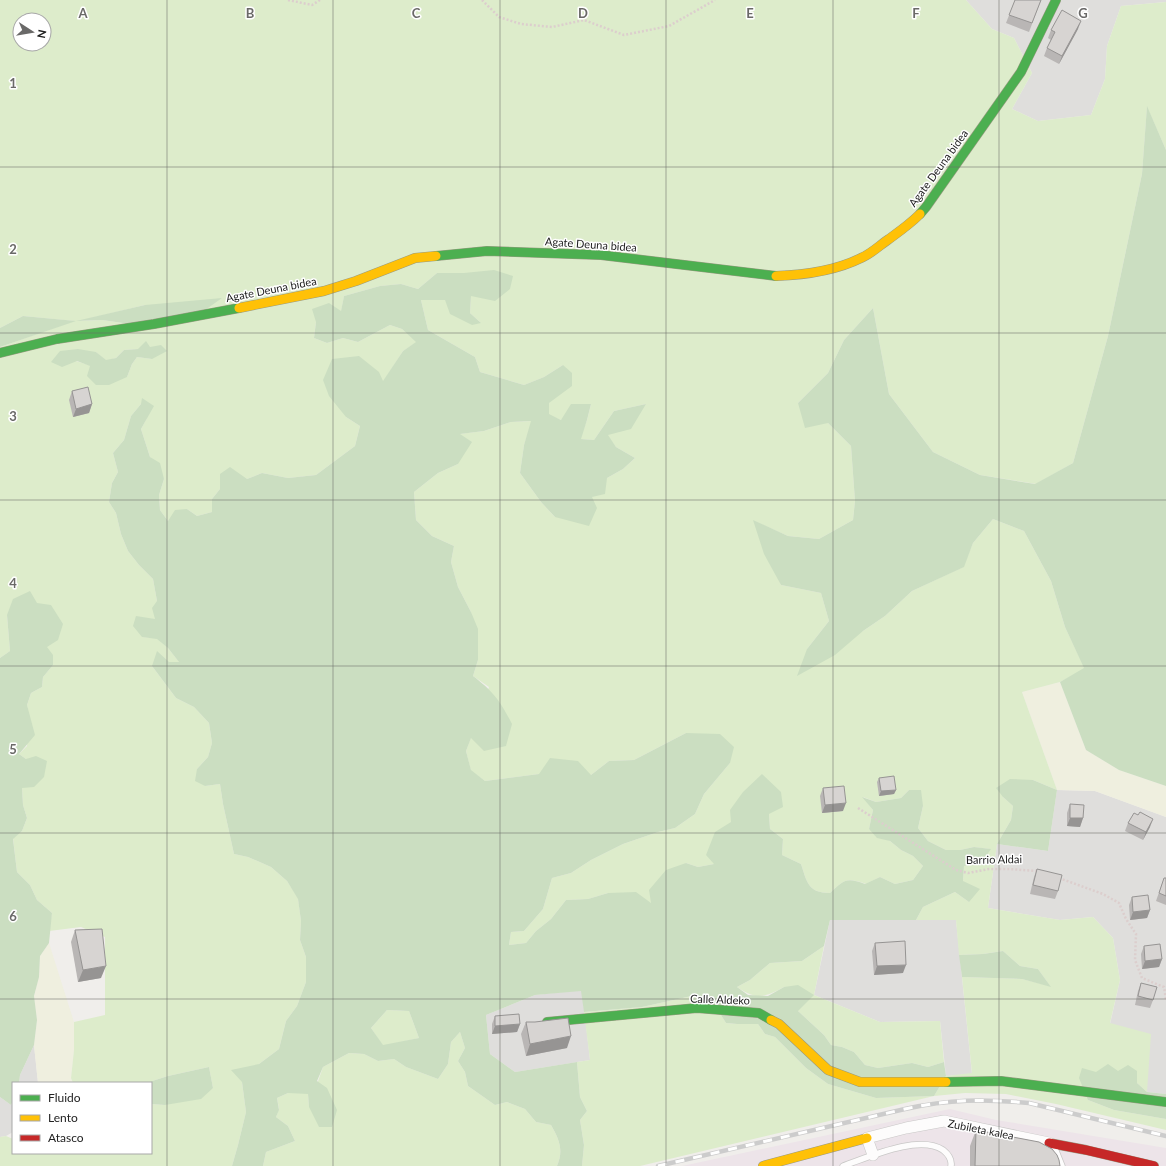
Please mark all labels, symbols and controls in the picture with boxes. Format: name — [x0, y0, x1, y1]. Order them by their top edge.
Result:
text: A — [77, 5, 88, 21]
text: B — [246, 5, 255, 21]
text: C — [412, 5, 421, 21]
text: D — [578, 5, 588, 21]
text: E — [746, 5, 754, 21]
text: F — [912, 5, 920, 21]
text: G — [1078, 5, 1088, 21]
north arrow — [12, 12, 52, 52]
text: N — [35, 29, 50, 40]
text: 1 — [9, 75, 17, 91]
street label: Agate Deuna bidea — [906, 127, 970, 209]
street label: Agate Deuna bidea — [545, 234, 637, 254]
text: 2 — [9, 241, 17, 257]
street label: Agate Deuna bidea — [225, 274, 317, 304]
text: 3 — [9, 408, 17, 424]
text: 4 — [9, 575, 17, 591]
text: 5 — [9, 741, 17, 757]
street label: Barrio Aldai — [966, 852, 1023, 866]
text: 6 — [9, 908, 17, 924]
street label: Calle Aldeko — [690, 991, 750, 1007]
legend — [12, 1082, 152, 1154]
text: Fluido — [48, 1090, 81, 1105]
text: Lento — [48, 1110, 78, 1125]
street label: Zubileta kalea — [947, 1116, 1015, 1142]
text: Atasco — [48, 1130, 84, 1145]

